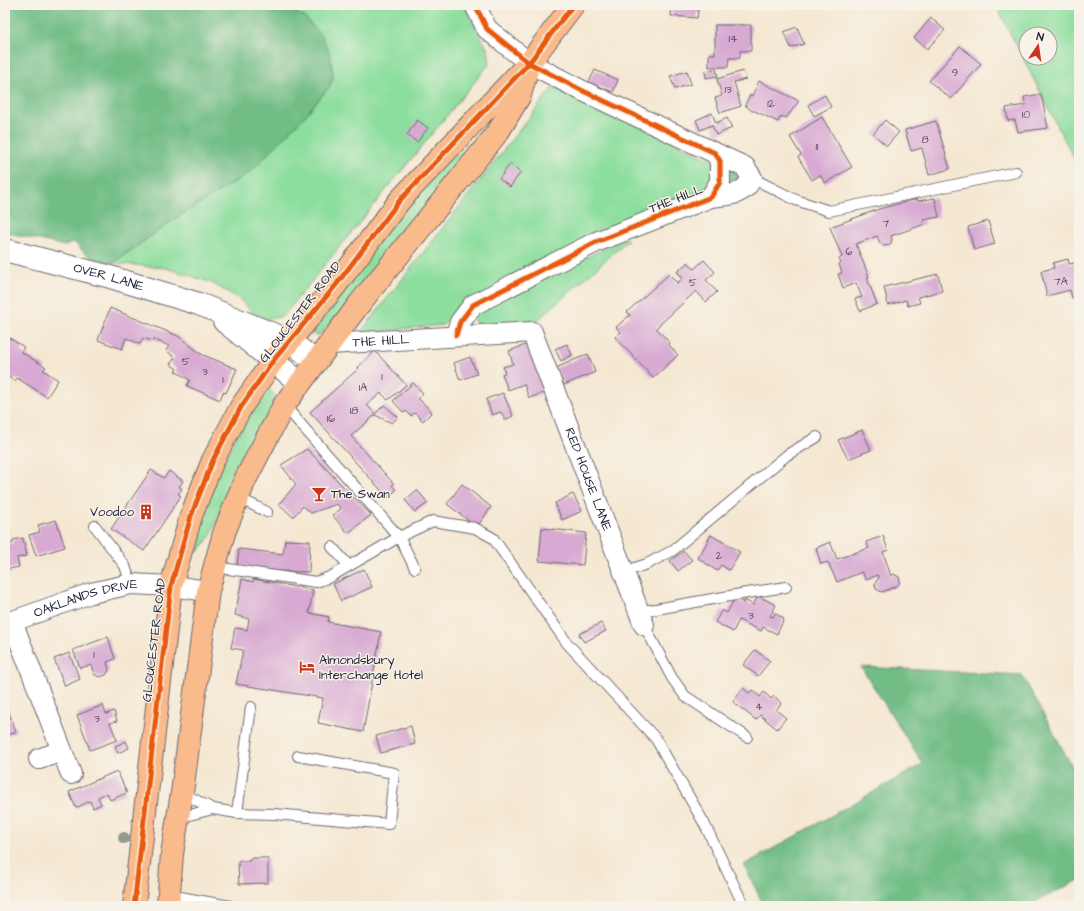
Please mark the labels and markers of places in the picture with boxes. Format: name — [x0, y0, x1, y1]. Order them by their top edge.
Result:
bar icon: The Swan — [310, 485, 328, 503]
place label: The Swan — [331, 485, 390, 503]
place label: Voodoo — [90, 503, 135, 521]
building icon: Voodoo — [137, 503, 155, 521]
place label: Almondsbury Interchange Hotel — [319, 651, 423, 685]
hotel icon: Almondsbury Interchange Hotel — [298, 658, 316, 676]

